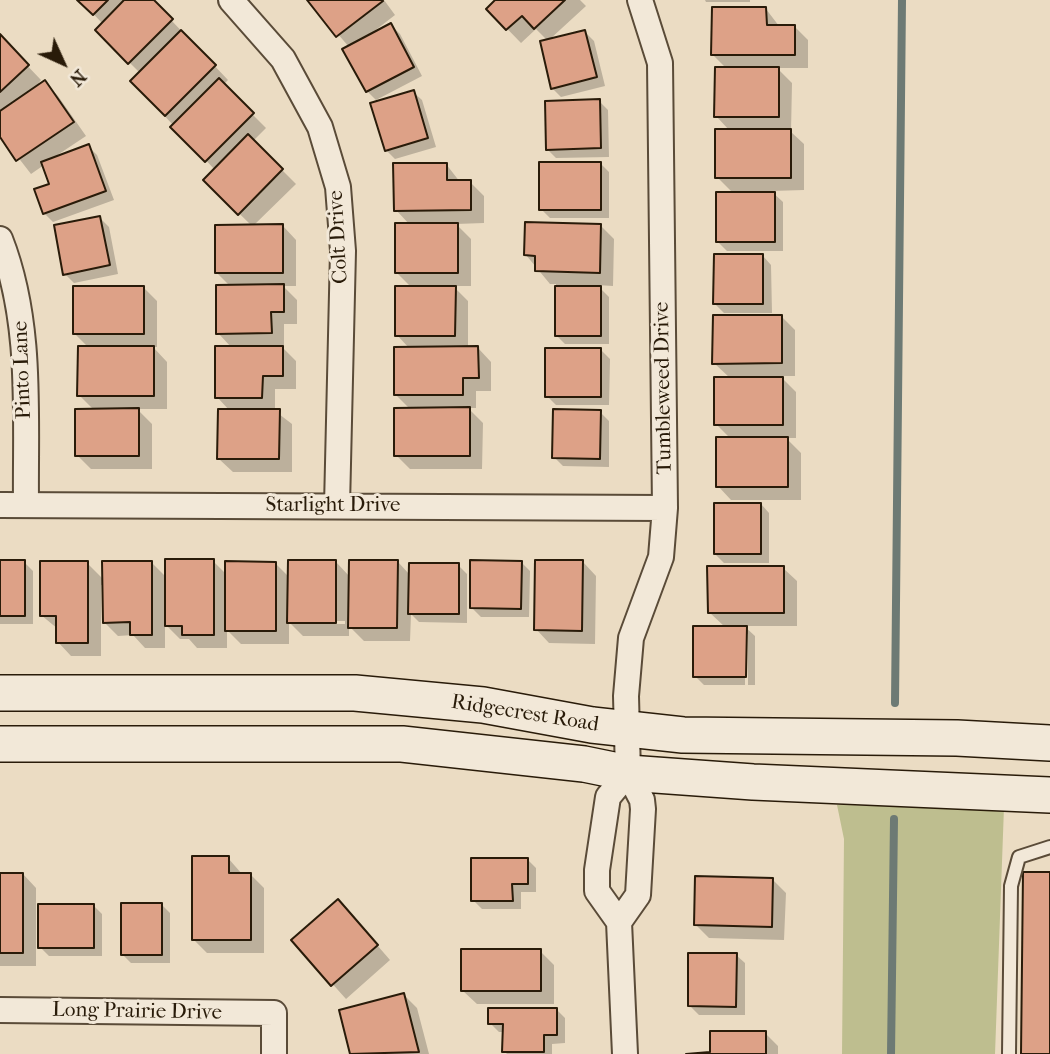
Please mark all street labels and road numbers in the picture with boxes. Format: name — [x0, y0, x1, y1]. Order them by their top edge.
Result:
street label: Colt Drive — [324, 190, 354, 284]
street label: Tumbleweed Drive — [650, 301, 678, 475]
street label: Pinto Lane — [9, 320, 37, 420]
street label: Starlight Drive — [266, 493, 400, 519]
street label: Ridgecrest Road — [449, 690, 601, 738]
street label: Long Prairie Drive — [52, 998, 222, 1026]

